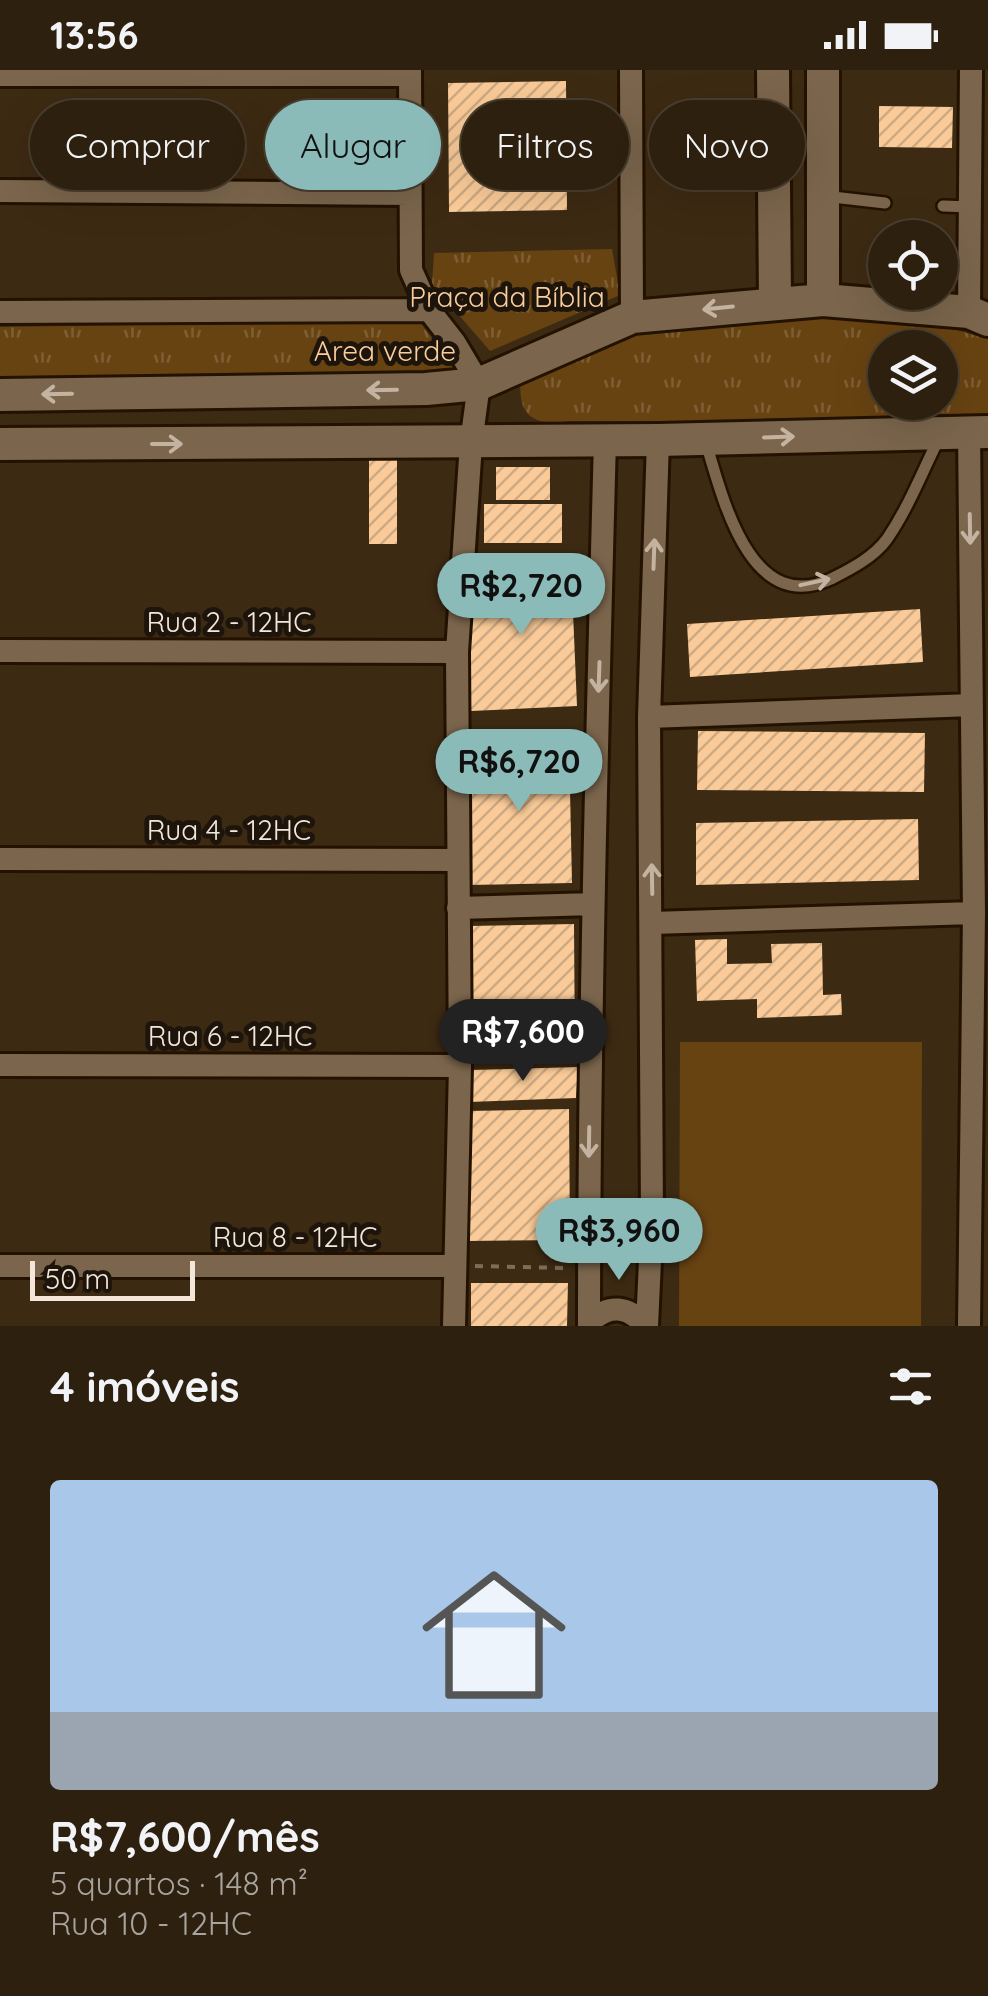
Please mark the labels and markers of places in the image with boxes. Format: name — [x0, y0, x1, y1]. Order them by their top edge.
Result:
pin: R$2,720 — [429, 553, 613, 638]
pin: R$6,720 — [427, 729, 611, 814]
pin: R$7,600 — [431, 999, 615, 1084]
pin: R$3,960 — [527, 1198, 711, 1283]

